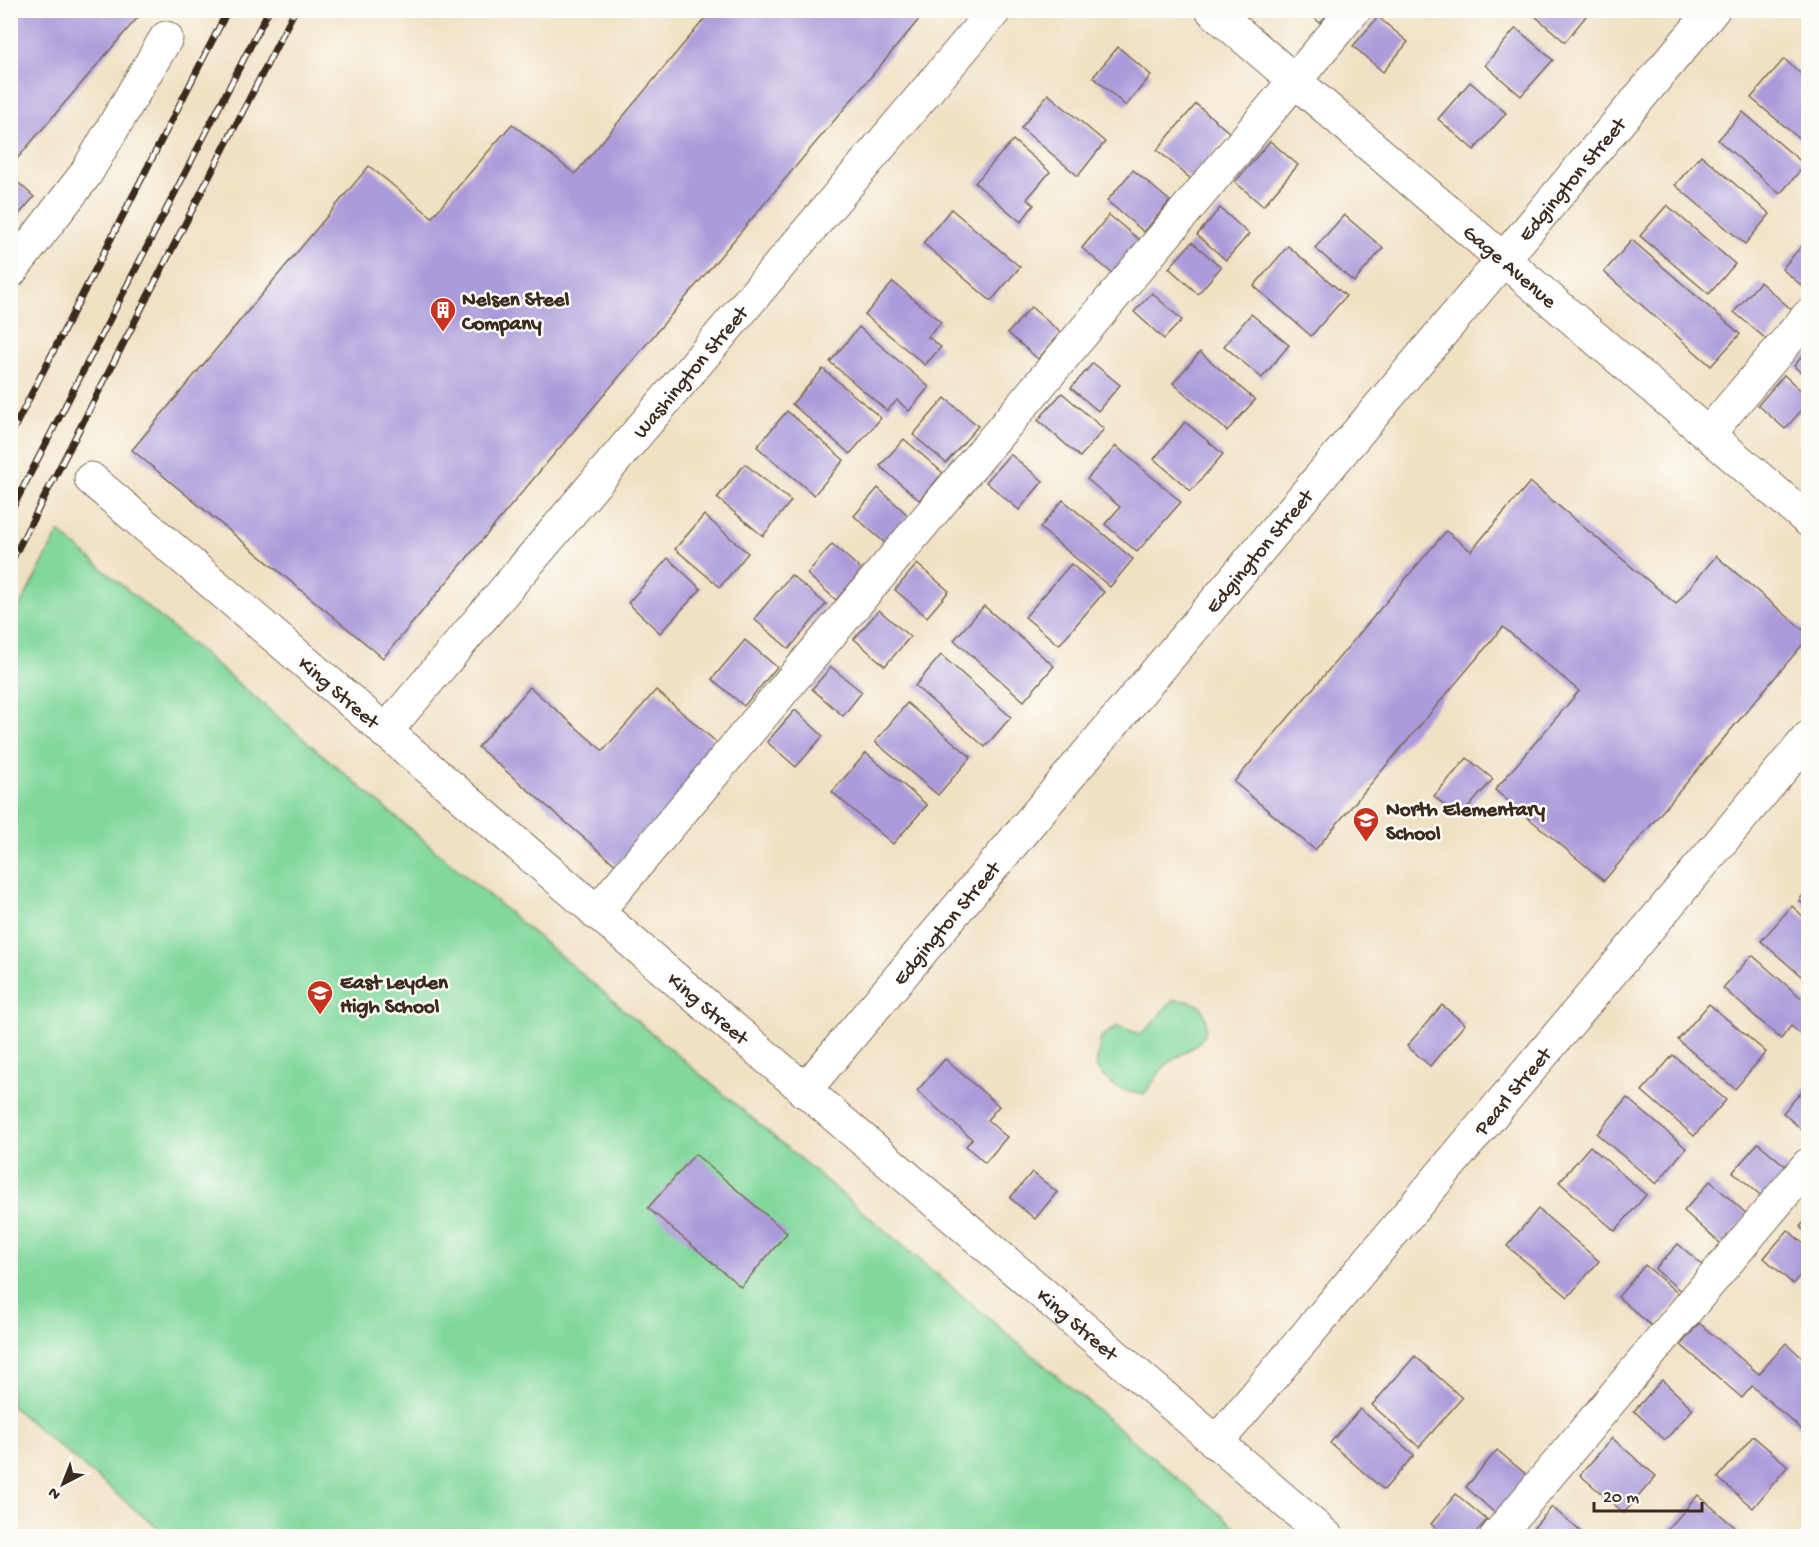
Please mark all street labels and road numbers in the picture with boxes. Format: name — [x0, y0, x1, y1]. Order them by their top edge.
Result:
street label: Edgington Street — [1515, 112, 1635, 248]
street label: Gage Avenue — [1456, 221, 1561, 316]
street label: Washington Street — [629, 301, 757, 445]
street label: Edgington Street — [1202, 484, 1322, 620]
street label: King Street — [291, 653, 385, 738]
street label: Edgington Street — [889, 856, 1009, 992]
street label: King Street — [661, 969, 754, 1054]
street label: Pearl Street — [1470, 1042, 1560, 1143]
street label: King Street — [1030, 1285, 1123, 1370]

